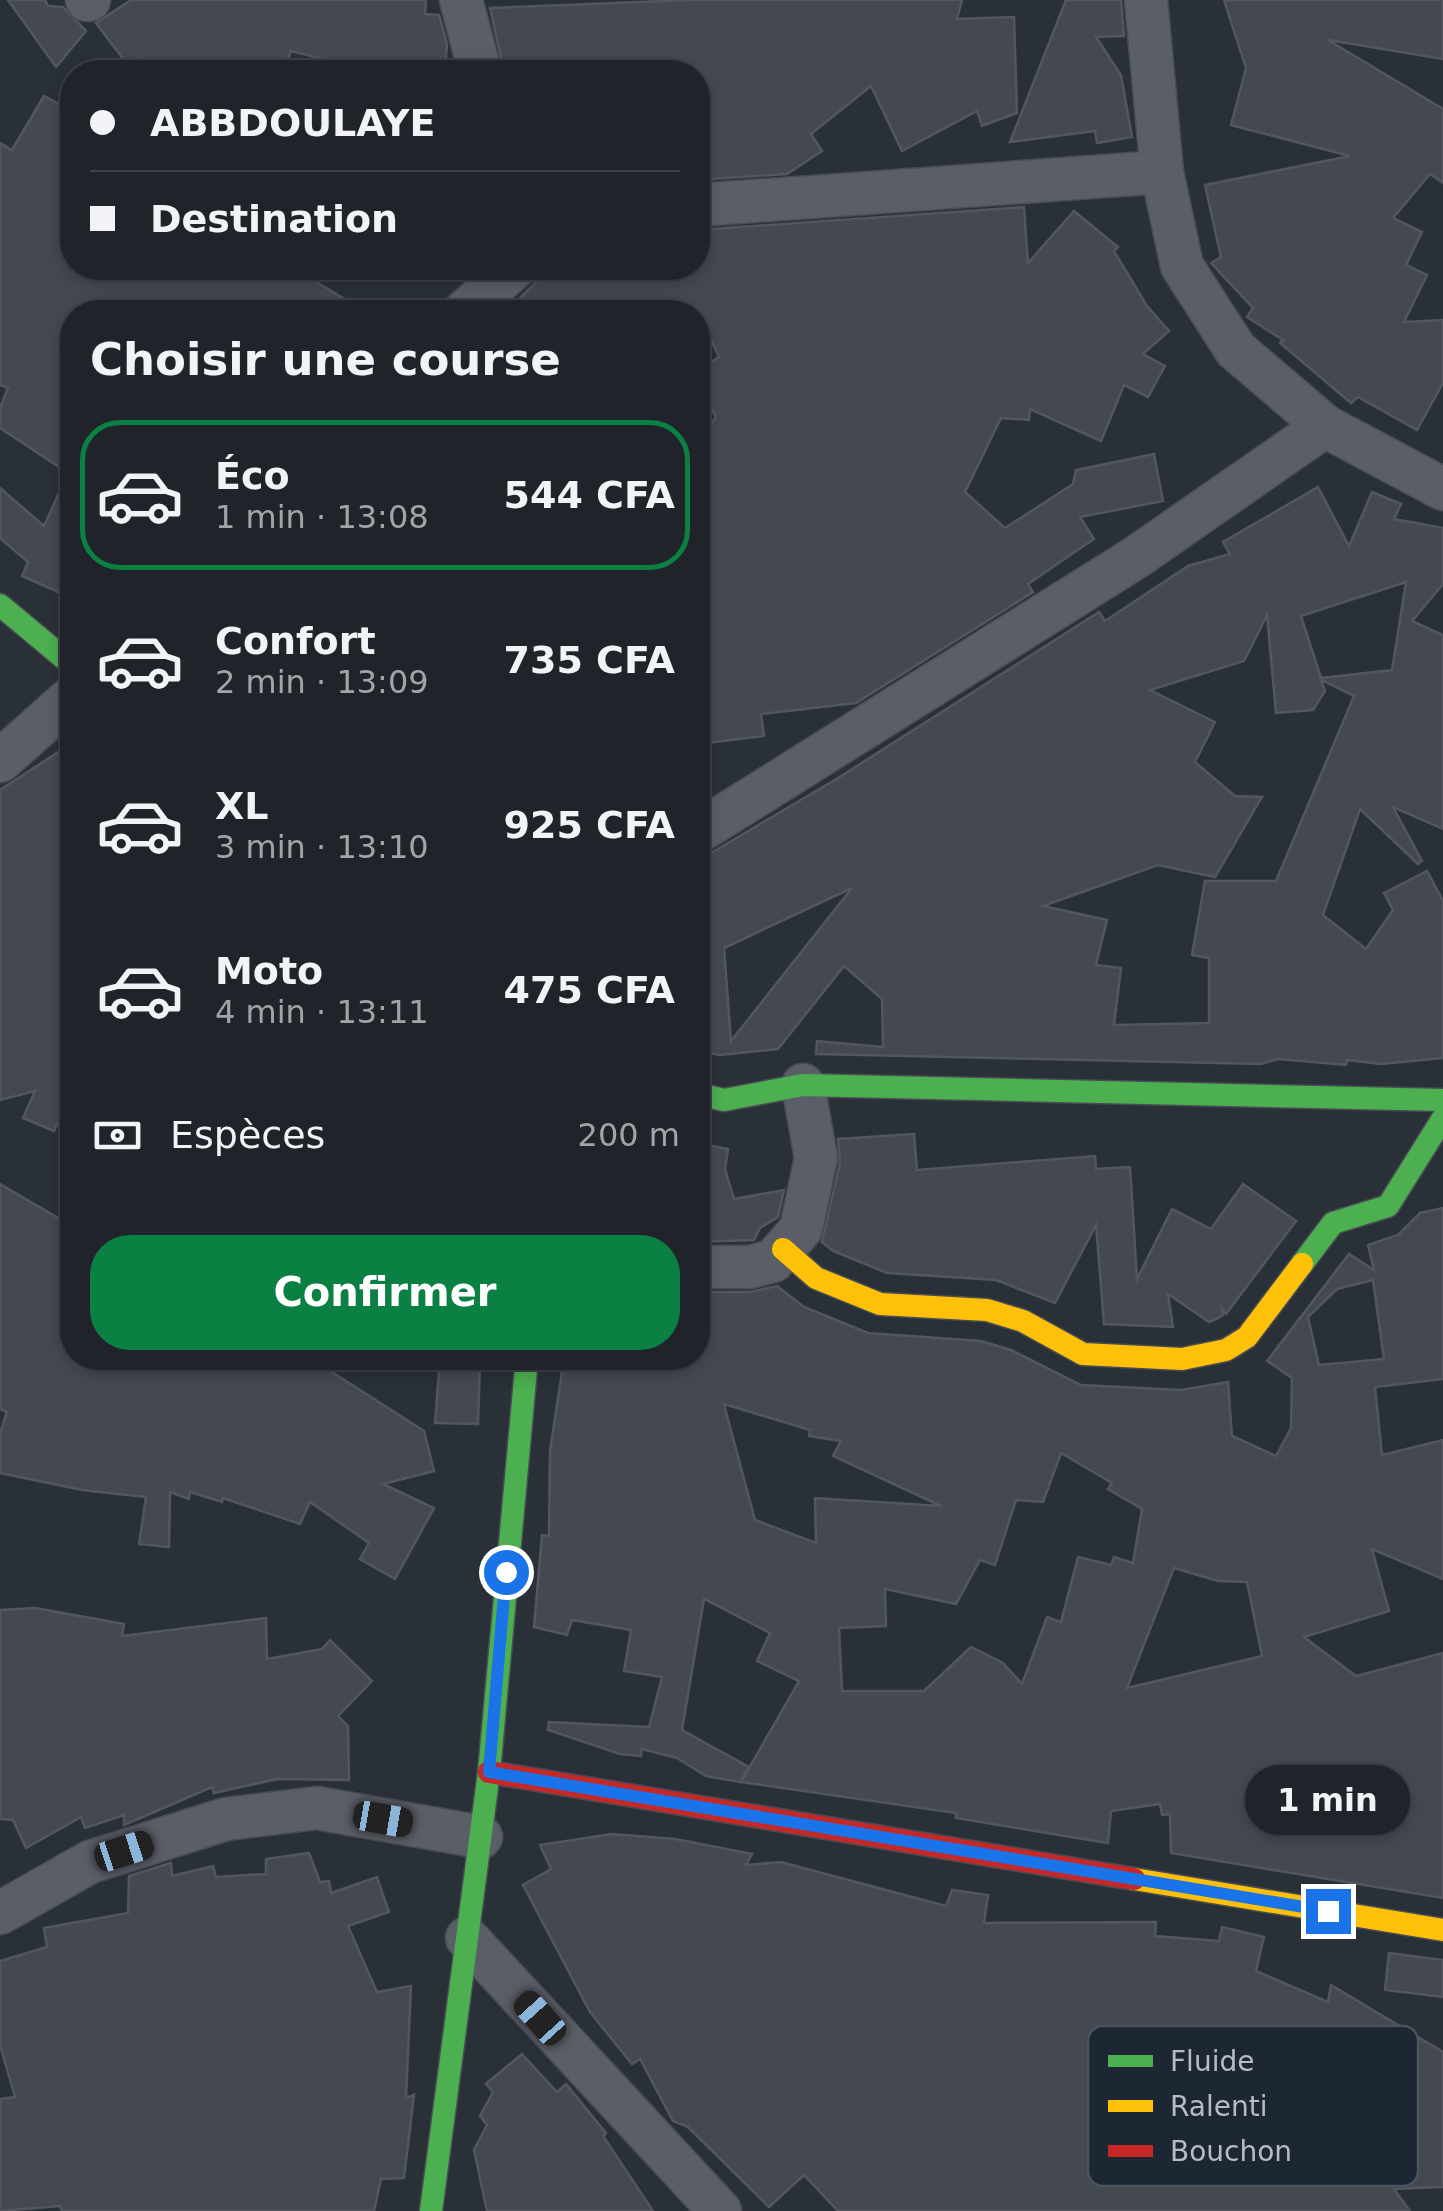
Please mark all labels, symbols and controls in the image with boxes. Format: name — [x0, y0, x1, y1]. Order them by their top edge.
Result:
text: ABBDOULAYE — [150, 101, 436, 145]
text: Destination — [150, 197, 398, 241]
text: Choisir une course — [90, 333, 561, 386]
icon: car — [95, 450, 185, 540]
text: Éco — [215, 454, 290, 498]
text: 544 CFA — [504, 473, 675, 517]
text: 1 min · 13:08 — [215, 498, 429, 536]
icon: car — [95, 615, 185, 705]
text: Confort — [215, 619, 376, 663]
text: 735 CFA — [504, 638, 675, 682]
text: 2 min · 13:09 — [215, 663, 429, 701]
icon: car — [95, 780, 185, 870]
text: XL — [215, 784, 269, 828]
text: 925 CFA — [504, 803, 675, 847]
text: 3 min · 13:10 — [215, 828, 429, 866]
icon: car — [95, 945, 185, 1035]
text: Moto — [215, 949, 323, 993]
text: 475 CFA — [504, 968, 675, 1012]
text: 4 min · 13:11 — [215, 993, 429, 1031]
icon: cash — [90, 1108, 145, 1163]
text: Espèces — [170, 1113, 325, 1157]
text: 200 m — [578, 1116, 680, 1154]
button: Confirmer — [90, 1235, 680, 1350]
route start — [484, 1550, 529, 1595]
callout: 1 min — [1246, 1766, 1410, 1836]
text: 1 min — [1277, 1781, 1378, 1819]
car — [351, 1799, 415, 1839]
car — [91, 1827, 157, 1875]
route end — [1306, 1889, 1351, 1934]
car — [509, 1986, 571, 2050]
legend — [1088, 2026, 1418, 2186]
text: Fluide — [1170, 2045, 1254, 2078]
text: Ralenti — [1170, 2090, 1268, 2123]
text: Bouchon — [1170, 2135, 1292, 2168]

